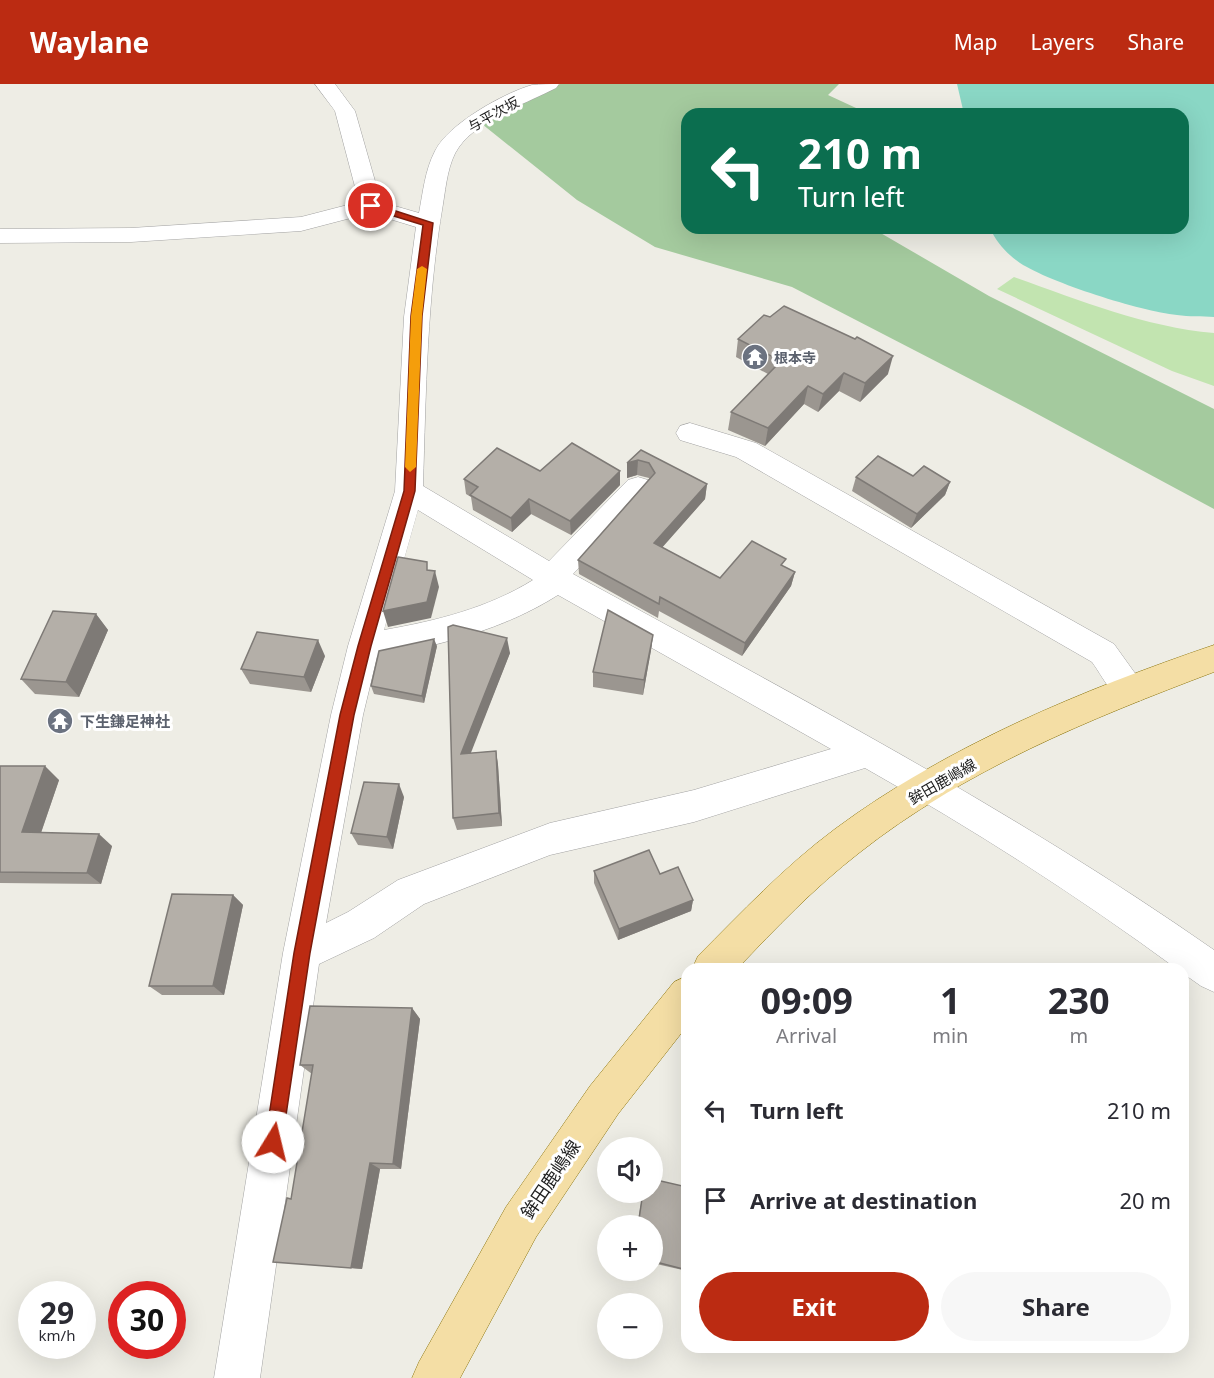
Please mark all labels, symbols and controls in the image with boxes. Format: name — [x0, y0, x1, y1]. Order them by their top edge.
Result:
text: Waylane — [30, 23, 149, 61]
text: Map — [954, 28, 998, 56]
text: Layers — [1031, 28, 1095, 56]
text: Share — [1128, 28, 1184, 56]
street label: 与平次坂 — [464, 92, 522, 136]
text: 210 m — [798, 124, 922, 181]
icon: left — [699, 132, 777, 210]
text: Turn left — [798, 178, 904, 215]
pin — [345, 180, 396, 231]
icon: arrive — [354, 189, 387, 222]
temple icon: 根本寺 — [740, 342, 770, 372]
place label: 根本寺 — [774, 348, 816, 367]
temple icon: 下生鎌足神社 — [45, 706, 75, 736]
place label: 下生鎌足神社 — [80, 711, 170, 731]
street label: 鉾田鹿嶋線 — [905, 754, 979, 808]
text: 09:09 — [760, 976, 853, 1025]
text: 1 — [940, 976, 961, 1025]
text: 230 — [1048, 976, 1110, 1025]
text: Arrival — [776, 1022, 837, 1049]
text: min — [932, 1022, 968, 1049]
text: m — [1069, 1022, 1088, 1049]
icon: left — [699, 1094, 732, 1127]
text: Turn left — [750, 1095, 844, 1125]
text: 210 m — [1107, 1095, 1171, 1125]
position arrow — [241, 1110, 305, 1174]
street label: 鉾田鹿嶋線 — [515, 1135, 585, 1223]
map controls — [597, 1137, 663, 1359]
button: sound — [597, 1137, 663, 1203]
icon: arrive — [699, 1184, 732, 1217]
text: Arrive at destination — [750, 1185, 977, 1215]
text: 20 m — [1120, 1185, 1171, 1215]
button: + — [597, 1215, 663, 1281]
button: Exit — [699, 1272, 929, 1341]
button: Share — [941, 1272, 1171, 1341]
speed limit sign: 30 — [108, 1281, 186, 1359]
text: 29 — [40, 1292, 74, 1333]
button: − — [597, 1293, 663, 1359]
text: km/h — [39, 1325, 75, 1345]

